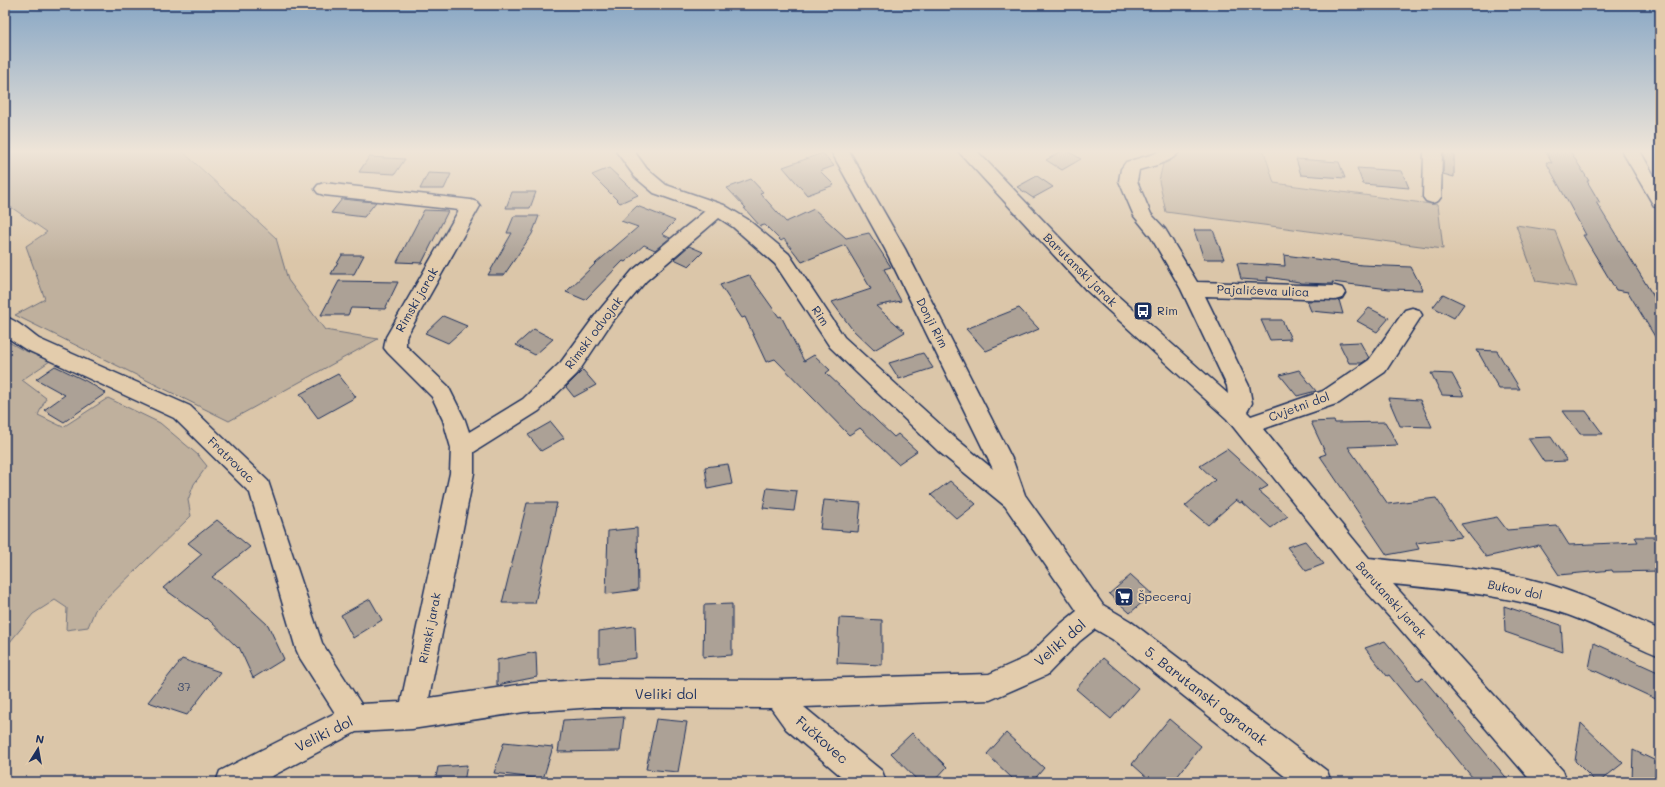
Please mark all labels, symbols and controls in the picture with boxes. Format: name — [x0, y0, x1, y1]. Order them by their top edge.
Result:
street label: Barutanski jarak — [1040, 229, 1121, 310]
street label: Rimski jarak — [391, 264, 441, 335]
street label: Pajalićeva ulica — [1216, 280, 1310, 300]
street label: Rimski odvojak — [561, 293, 626, 372]
street label: Donji Rim — [913, 295, 952, 350]
bus stop icon: Rim — [1132, 300, 1154, 322]
street label: Rim — [808, 302, 833, 329]
place label: Rim — [1157, 302, 1178, 318]
street label: Cvjetni dol — [1266, 388, 1331, 424]
street label: Fratrovac — [205, 433, 259, 486]
street label: Barutanski jarak — [1353, 558, 1430, 641]
street label: Bukov dol — [1486, 575, 1544, 603]
supermarket icon: Špeceraj — [1113, 586, 1135, 608]
place label: Špeceraj — [1138, 588, 1192, 604]
street label: Rimski jarak — [414, 591, 444, 665]
street label: Veliki dol — [1030, 615, 1089, 670]
street label: 5. Barutanski ogranak — [1141, 642, 1272, 749]
house number: 37 — [177, 678, 191, 694]
street label: Veliki dol — [635, 684, 697, 703]
street label: Veliki dol — [292, 711, 356, 756]
street label: Fučkovec — [792, 712, 853, 768]
north arrow — [18, 729, 58, 769]
text: N — [34, 731, 46, 747]

